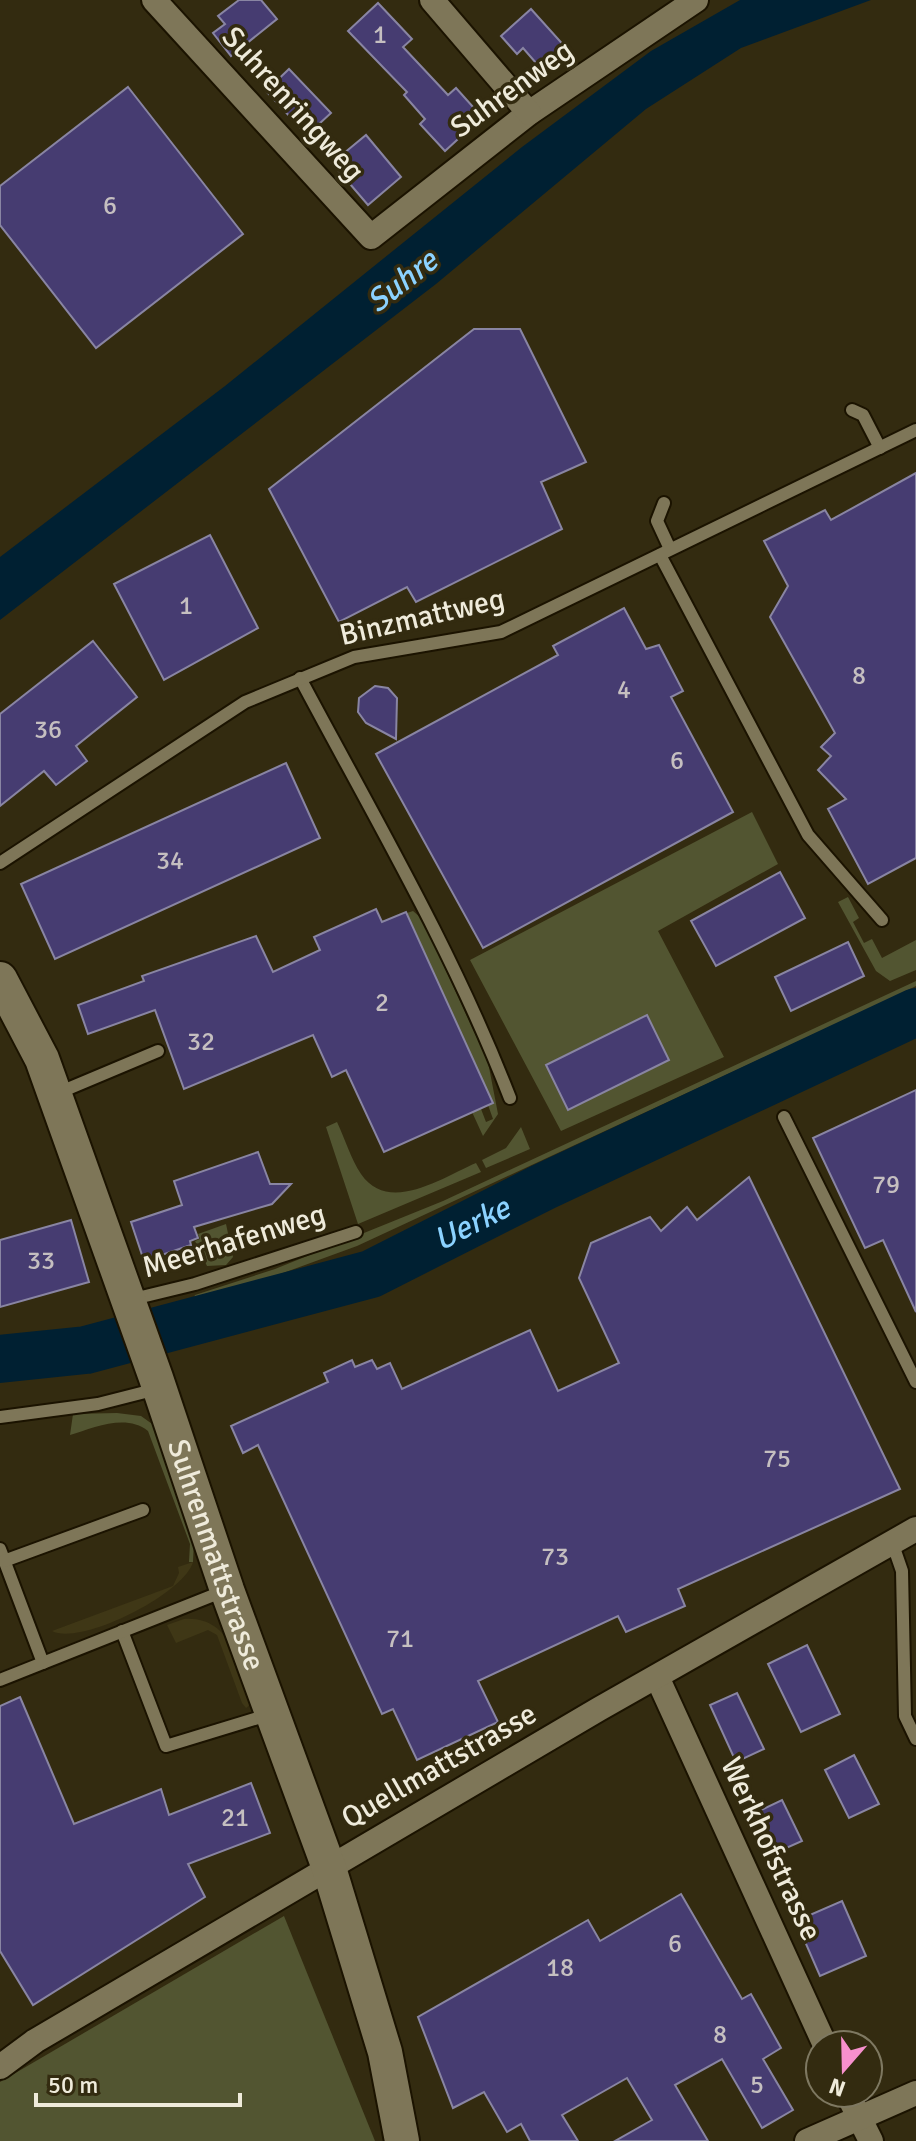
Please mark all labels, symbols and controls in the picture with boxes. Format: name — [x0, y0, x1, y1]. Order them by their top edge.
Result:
street label: Suhrenringweg — [214, 19, 372, 189]
house number: 1 — [373, 19, 387, 51]
street label: Suhrenweg — [443, 32, 581, 146]
house number: 6 — [103, 190, 117, 222]
water label: Suhre — [359, 240, 447, 321]
street label: Binzmattweg — [336, 580, 508, 654]
house number: 1 — [179, 590, 193, 622]
house number: 8 — [852, 660, 866, 692]
house number: 4 — [617, 674, 631, 706]
house number: 36 — [34, 714, 62, 746]
house number: 6 — [670, 745, 684, 777]
house number: 34 — [156, 845, 184, 877]
house number: 2 — [375, 987, 389, 1019]
house number: 32 — [187, 1026, 215, 1058]
house number: 79 — [872, 1169, 900, 1201]
water label: Uerke — [427, 1187, 518, 1259]
street label: Meerhafenweg — [138, 1196, 330, 1286]
house number: 33 — [27, 1245, 55, 1277]
street label: Suhrenmattstrasse — [159, 1435, 273, 1676]
house number: 75 — [763, 1443, 791, 1475]
house number: 73 — [541, 1541, 569, 1573]
house number: 71 — [386, 1623, 414, 1655]
street label: Quellmattstrasse — [335, 1695, 543, 1837]
street label: Werkhofstrasse — [712, 1751, 830, 1947]
house number: 21 — [221, 1802, 249, 1834]
house number: 6 — [668, 1928, 682, 1960]
house number: 18 — [546, 1952, 574, 1984]
house number: 8 — [713, 2019, 727, 2051]
north arrow — [804, 2029, 884, 2109]
scale bar — [36, 2057, 240, 2107]
house number: 5 — [750, 2069, 764, 2101]
text: 50 m — [48, 2070, 98, 2100]
text: N — [826, 2072, 849, 2103]

